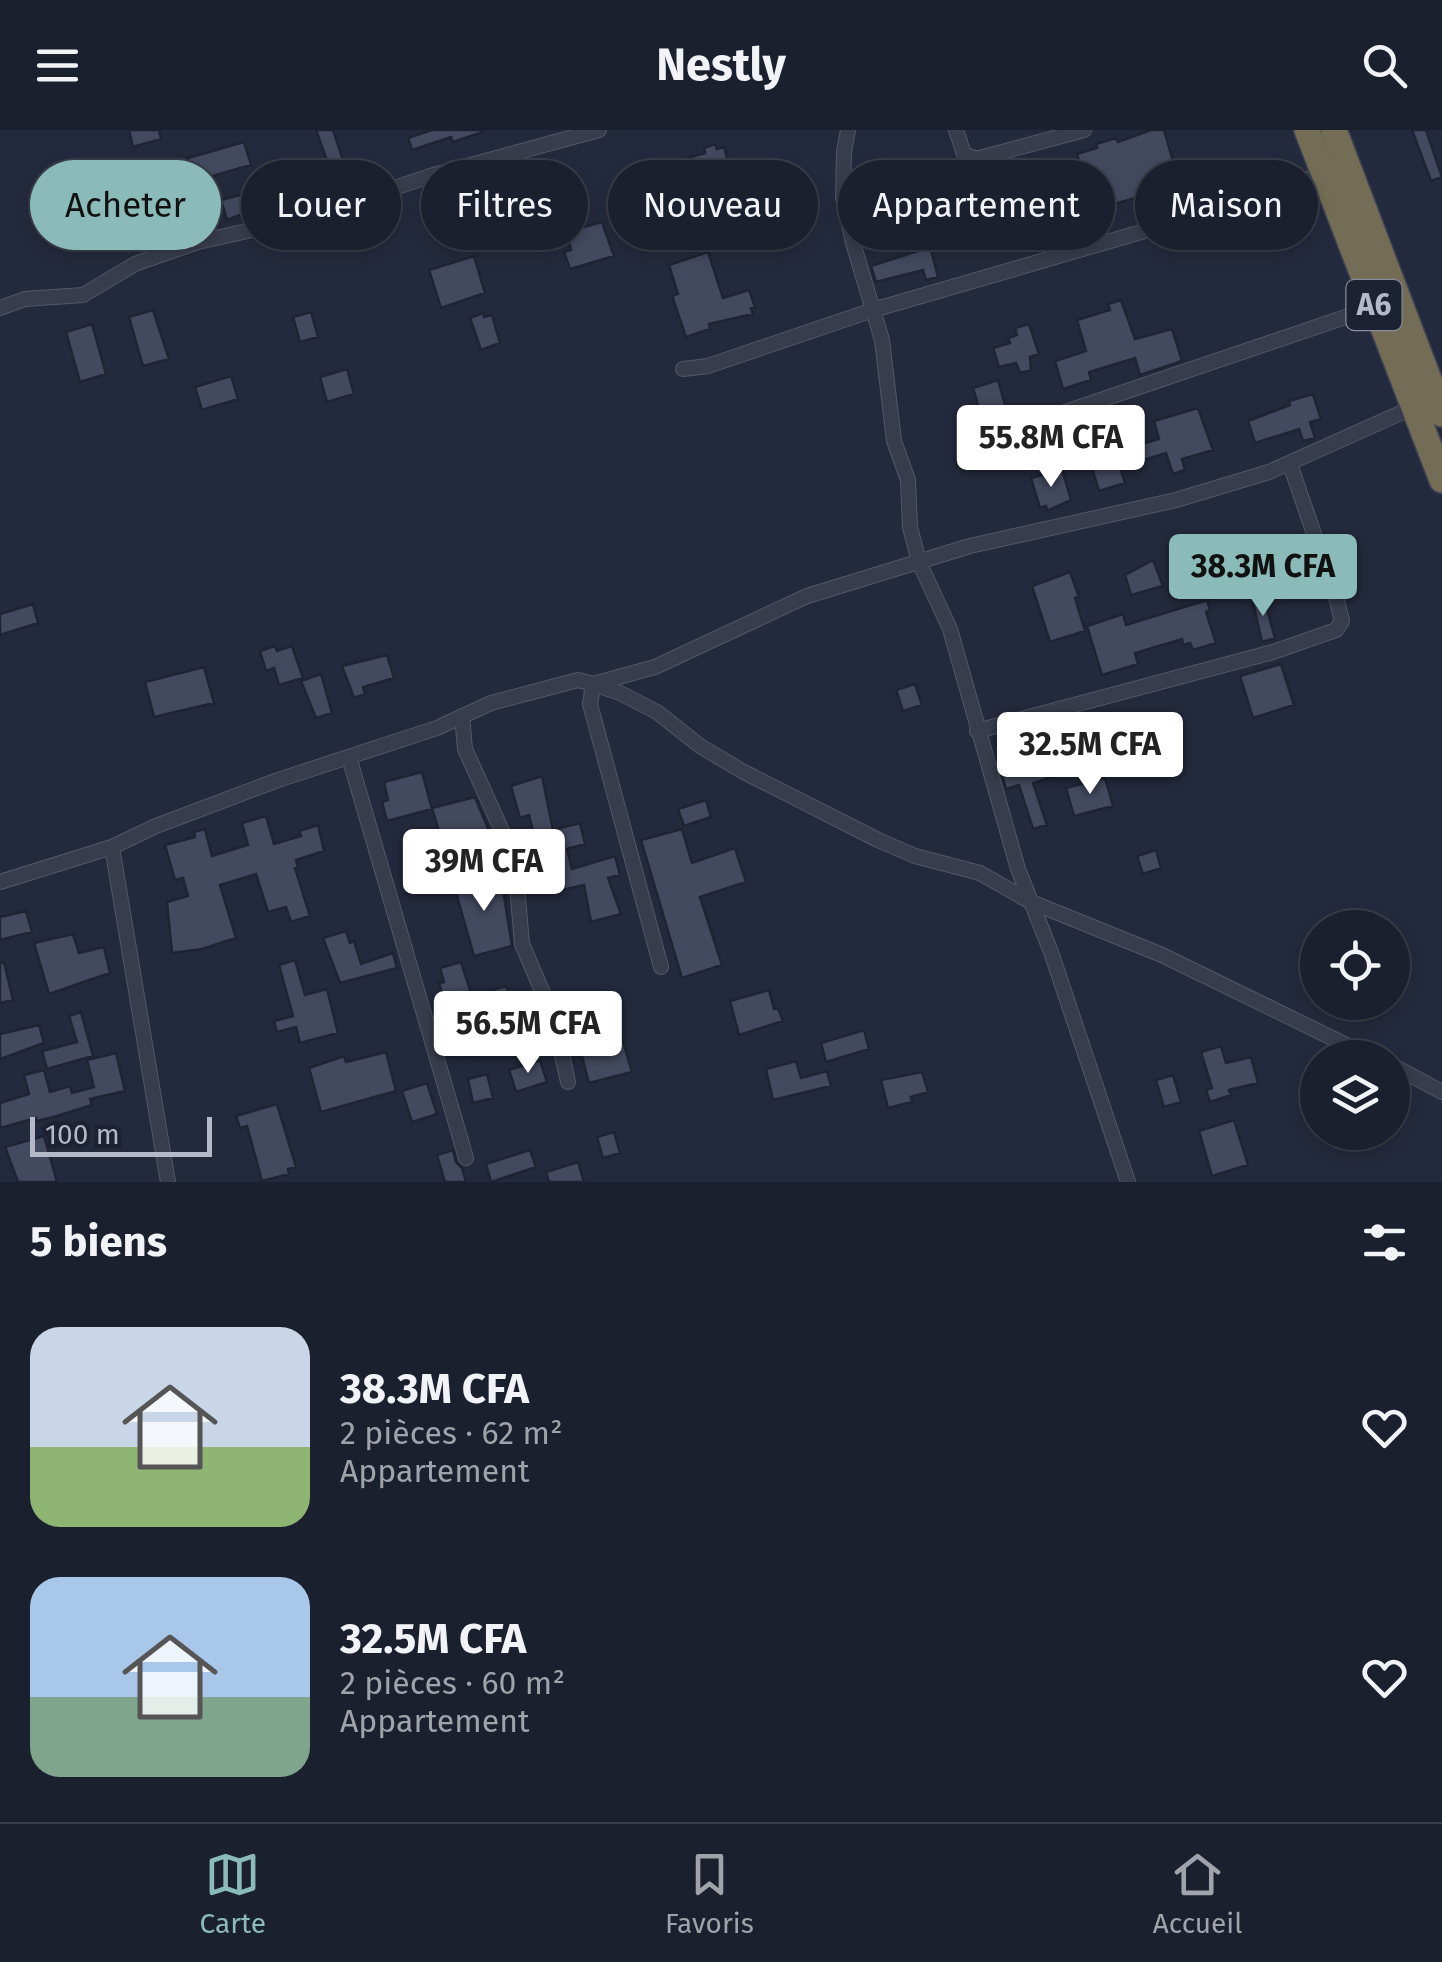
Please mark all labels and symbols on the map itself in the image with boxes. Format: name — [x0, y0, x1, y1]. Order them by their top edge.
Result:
road number: A6 — [1346, 280, 1402, 330]
pin: 55.8M CFA — [937, 405, 1165, 490]
pin: 38.3M CFA — [1149, 534, 1377, 619]
pin: 32.5M CFA — [976, 712, 1204, 797]
pin: 39M CFA — [392, 829, 576, 914]
pin: 56.5M CFA — [414, 991, 642, 1076]
scale bar — [30, 1112, 212, 1156]

